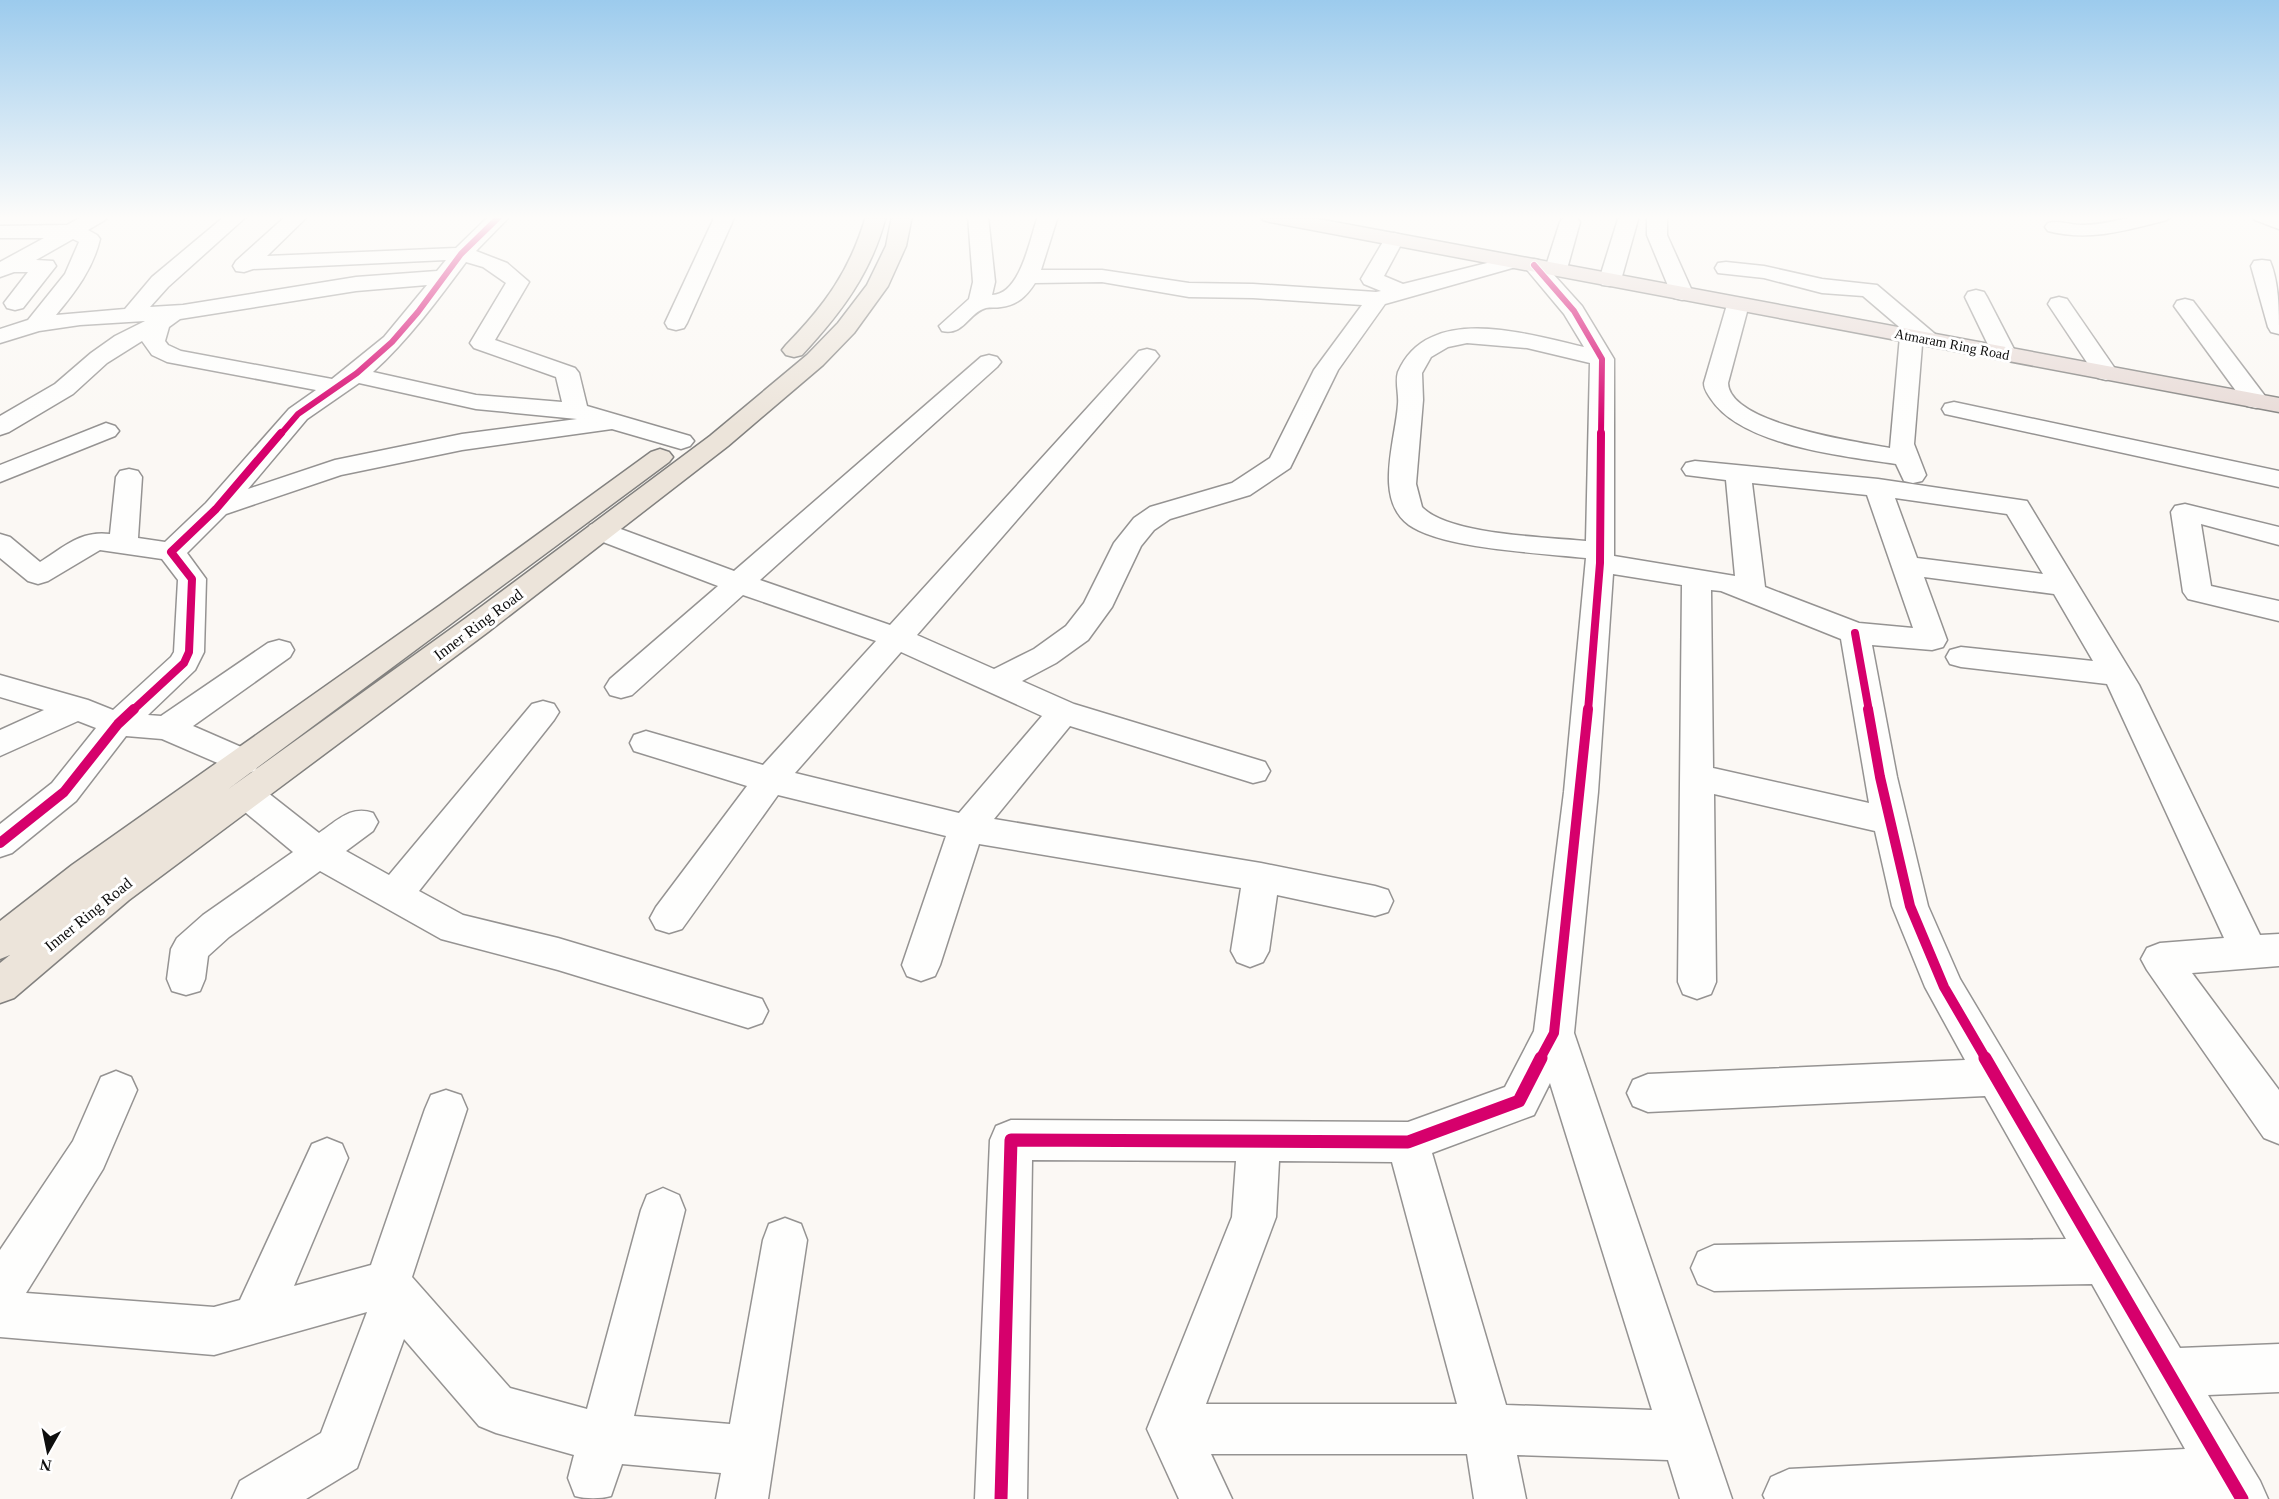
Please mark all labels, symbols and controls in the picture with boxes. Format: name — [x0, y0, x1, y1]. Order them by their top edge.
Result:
street label: Atmaram Ring Road — [1893, 326, 2011, 363]
street label: Inner Ring Road — [431, 586, 527, 664]
street label: Inner Ring Road — [42, 874, 136, 955]
north arrow — [18, 1421, 78, 1481]
text: N — [38, 1456, 53, 1475]

